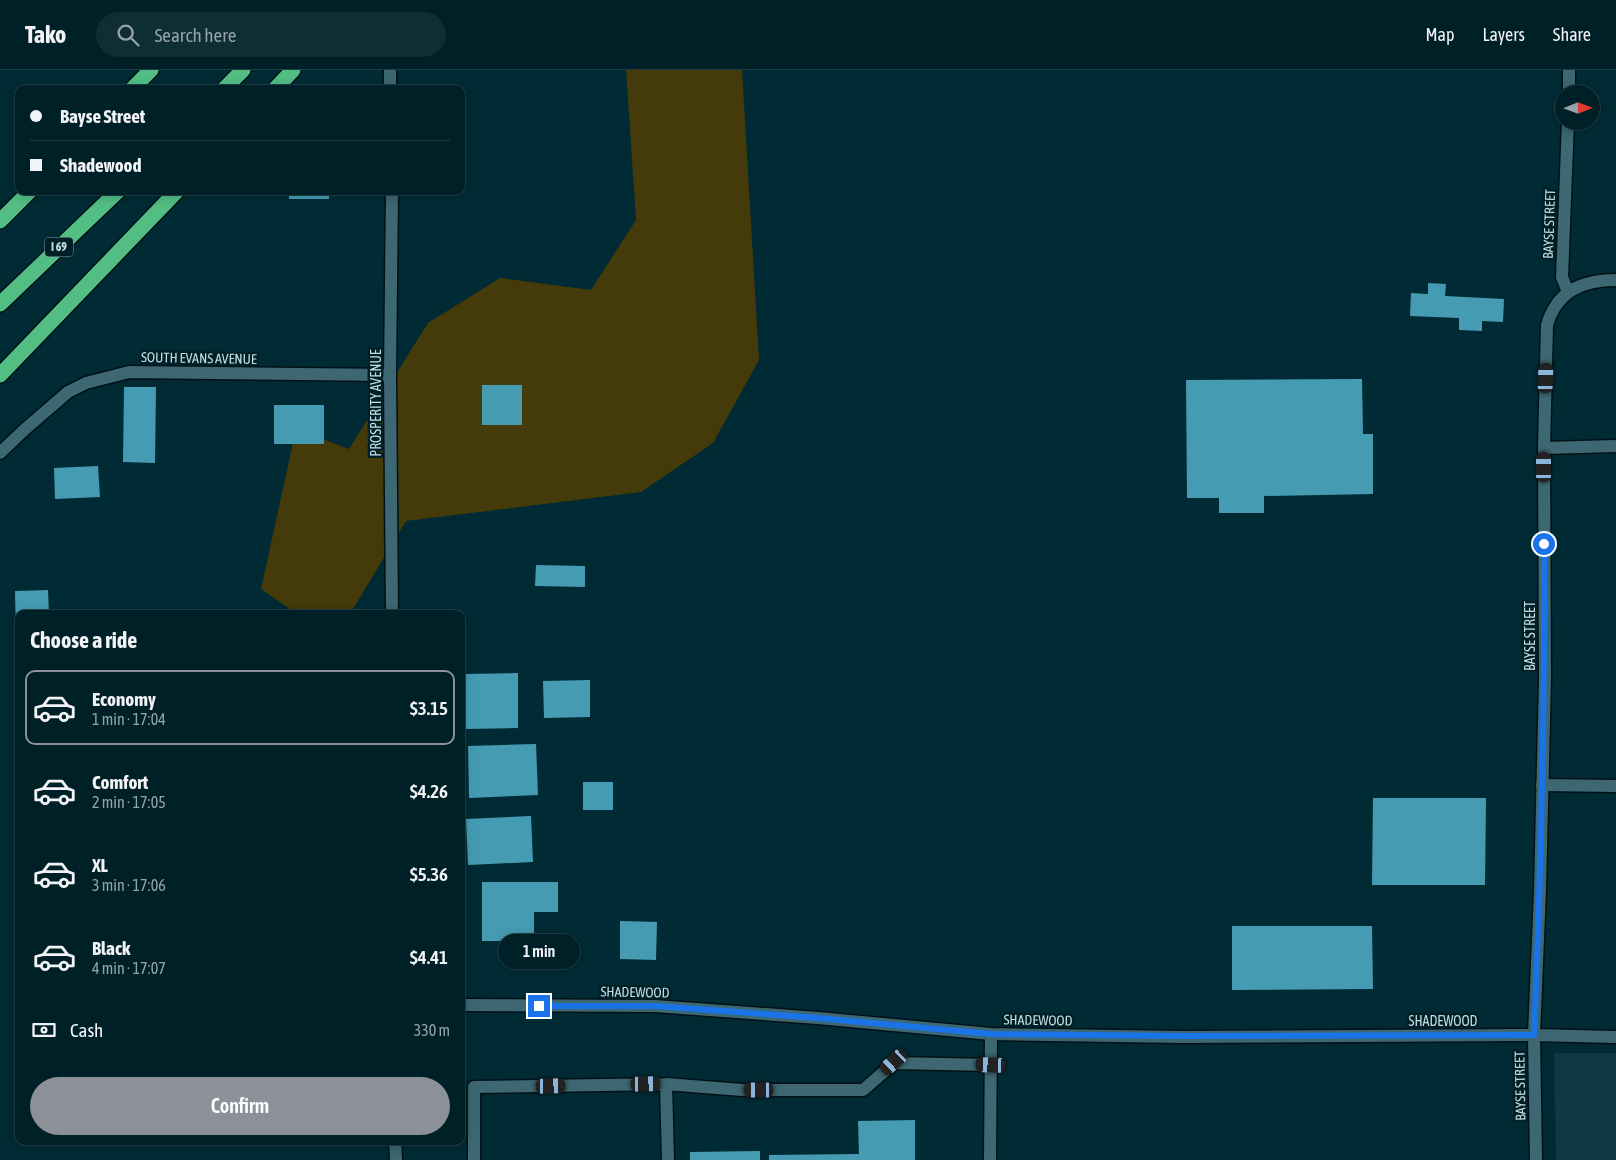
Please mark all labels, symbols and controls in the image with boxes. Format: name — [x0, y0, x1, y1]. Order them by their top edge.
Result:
search box — [96, 12, 446, 57]
text: Tako — [25, 21, 66, 48]
icon: search — [114, 21, 142, 49]
text: Search here — [154, 24, 236, 46]
text: Map — [1425, 24, 1454, 45]
text: Layers — [1482, 24, 1525, 45]
text: Share — [1553, 24, 1591, 45]
north arrow — [1555, 85, 1600, 130]
map controls — [1555, 85, 1600, 130]
text: Bayse Street — [60, 105, 145, 127]
text: Shadewood — [60, 154, 142, 176]
street label: BAYSE STREET — [1540, 189, 1558, 259]
road number: I 69 — [45, 238, 73, 256]
street label: SOUTH EVANS AVENUE — [141, 349, 257, 367]
street label: PROSPERITY AVENUE — [368, 349, 384, 457]
car — [1537, 363, 1554, 393]
car — [1536, 452, 1551, 482]
route start — [1533, 533, 1555, 555]
street label: BAYSE STREET — [1522, 601, 1538, 671]
text: Choose a ride — [30, 627, 137, 653]
icon: car — [32, 685, 77, 730]
text: Economy — [92, 688, 156, 710]
text: $3.15 — [410, 697, 448, 719]
text: 1 min · 17:04 — [92, 710, 166, 728]
icon: car — [32, 768, 77, 813]
text: Comfort — [92, 771, 148, 793]
text: $4.26 — [410, 780, 448, 802]
text: 2 min · 17:05 — [92, 793, 166, 811]
icon: car — [32, 851, 77, 896]
text: XL — [92, 854, 108, 876]
text: $5.36 — [410, 863, 448, 885]
text: 3 min · 17:06 — [92, 876, 166, 894]
icon: car — [32, 934, 77, 979]
callout: 1 min — [498, 934, 580, 968]
text: Black — [92, 937, 130, 959]
text: 1 min — [523, 942, 555, 960]
text: $4.41 — [410, 946, 448, 968]
text: 4 min · 17:07 — [92, 959, 166, 977]
street label: SHADEWOOD — [600, 983, 670, 1001]
route end — [528, 995, 550, 1017]
street label: SHADEWOOD — [1003, 1011, 1073, 1029]
street label: SHADEWOOD — [1409, 1013, 1478, 1029]
icon: cash — [30, 1016, 58, 1044]
text: Cash — [70, 1019, 103, 1041]
text: 330 m — [414, 1021, 450, 1039]
car — [877, 1046, 910, 1078]
street label: BAYSE STREET — [1511, 1051, 1529, 1121]
car — [975, 1057, 1006, 1073]
car — [630, 1076, 661, 1092]
button: Confirm — [30, 1077, 450, 1135]
car — [535, 1078, 566, 1094]
car — [744, 1083, 774, 1098]

